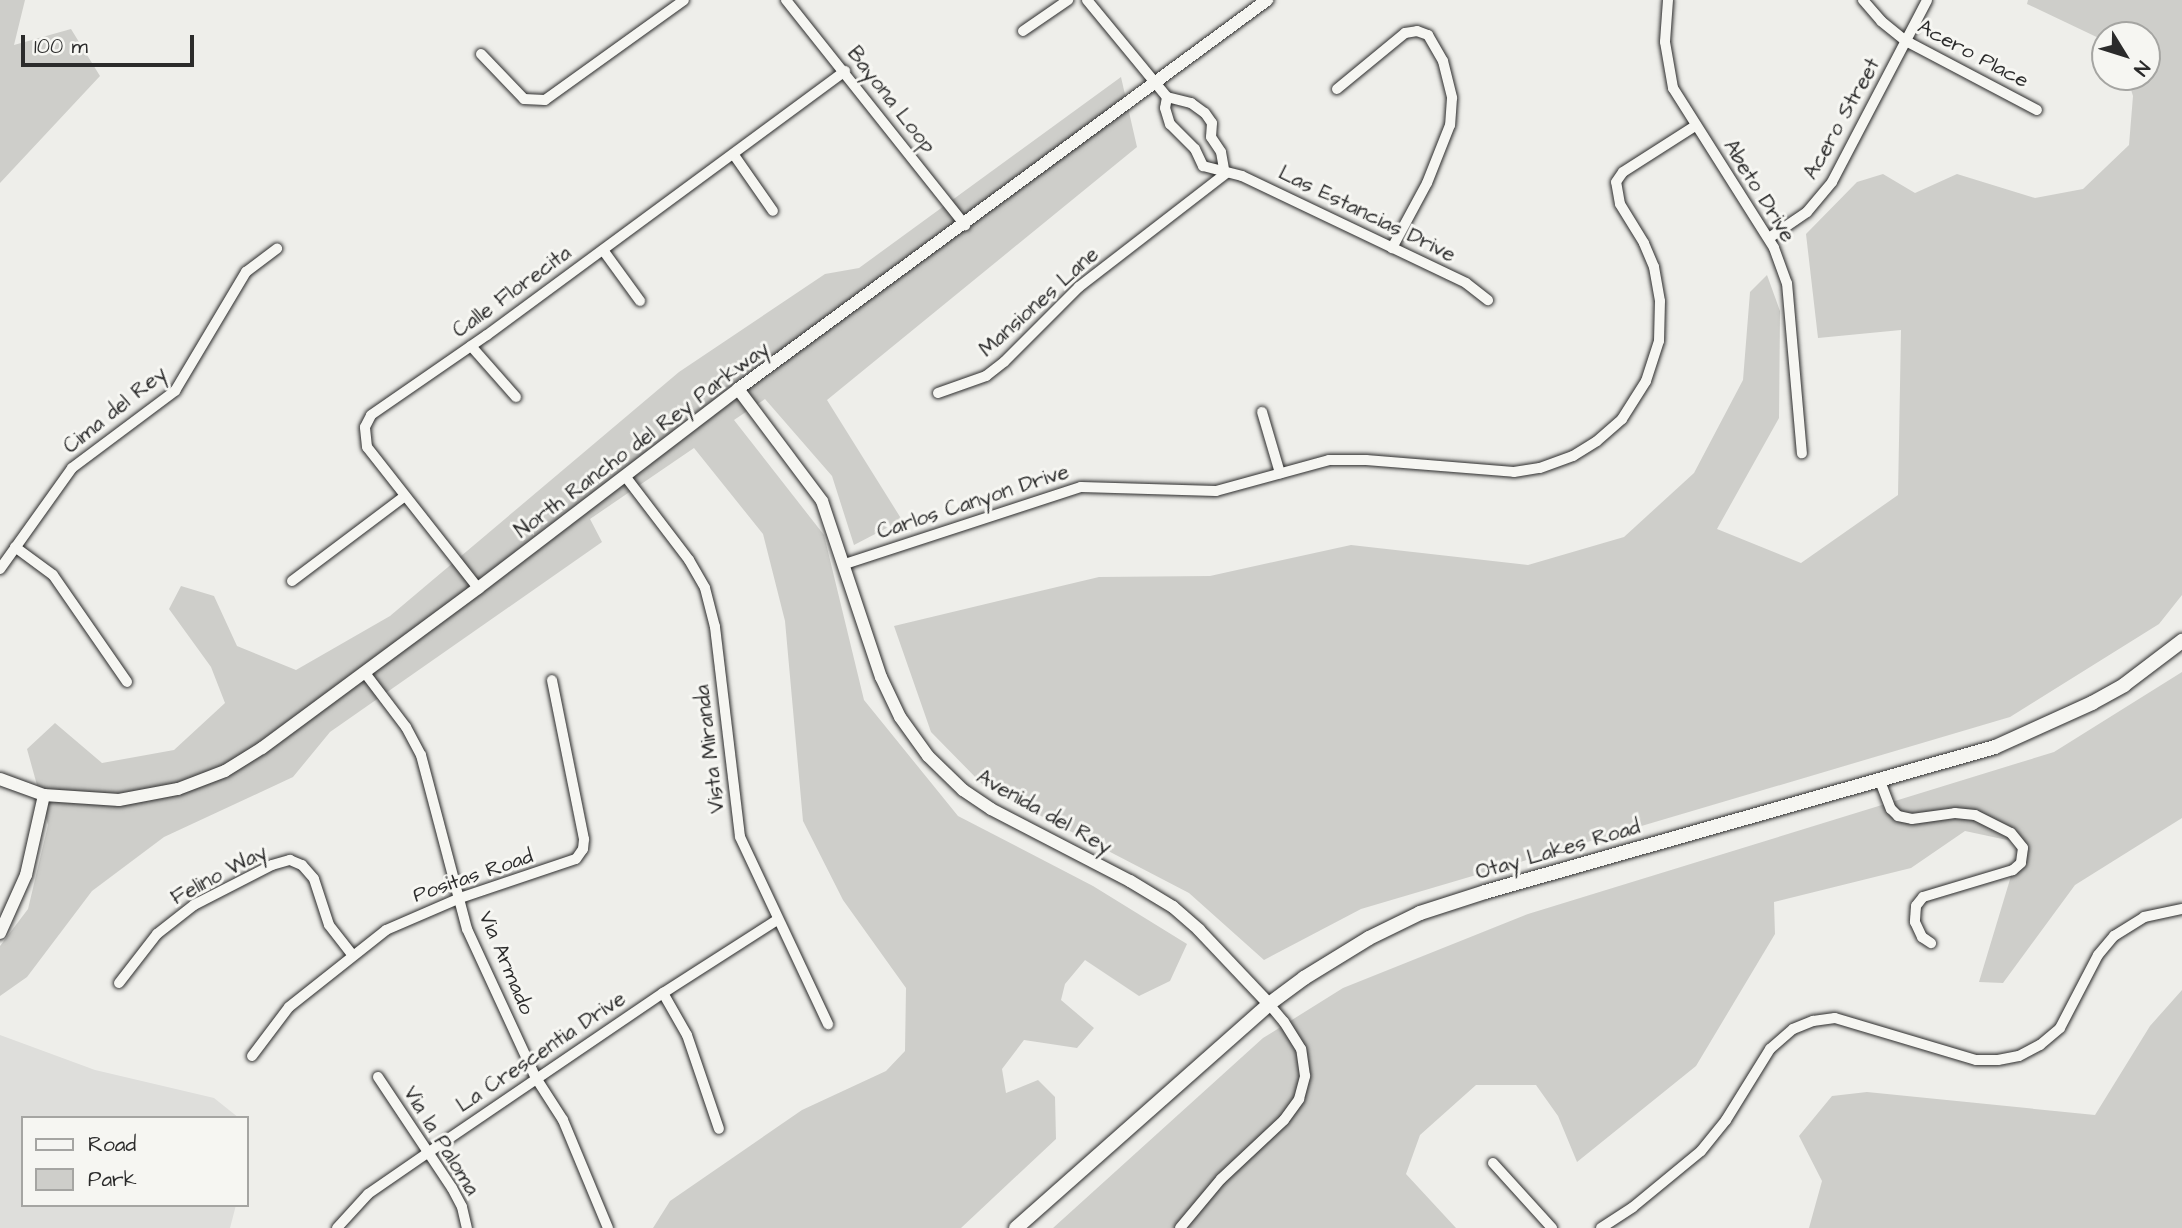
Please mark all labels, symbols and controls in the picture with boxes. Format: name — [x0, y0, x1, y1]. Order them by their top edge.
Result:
street label: Acero Place — [1913, 14, 2033, 94]
scale bar — [24, 21, 198, 65]
north arrow — [2091, 21, 2161, 91]
text: 100 m — [34, 32, 88, 61]
street label: Bayona Loop — [842, 42, 940, 158]
street label: Acero Street — [1798, 54, 1886, 184]
text: N — [2127, 55, 2156, 81]
street label: Abeto Drive — [1718, 135, 1800, 247]
street label: Las Estancias Drive — [1274, 160, 1460, 268]
street label: Calle Florecita — [448, 241, 576, 343]
street label: Mansiones Lane — [974, 242, 1104, 362]
street label: North Rancho del Rey Parkway — [510, 336, 774, 544]
street label: Cima del Rey — [58, 361, 172, 459]
street label: Carlos Canyon Drive — [874, 459, 1072, 545]
street label: Vista Miranda — [690, 683, 730, 815]
street label: Avenida del Rey — [972, 764, 1116, 860]
street label: Otay Lakes Road — [1473, 814, 1643, 886]
street label: Felino Way — [167, 839, 271, 911]
street label: Positas Road — [410, 844, 536, 908]
street label: Via Armado — [473, 907, 539, 1019]
street label: La Crescentia Drive — [452, 986, 630, 1118]
street label: Via la Paloma — [397, 1082, 485, 1200]
legend — [21, 1116, 248, 1207]
text: Road — [88, 1130, 136, 1159]
text: Park — [88, 1165, 137, 1194]

